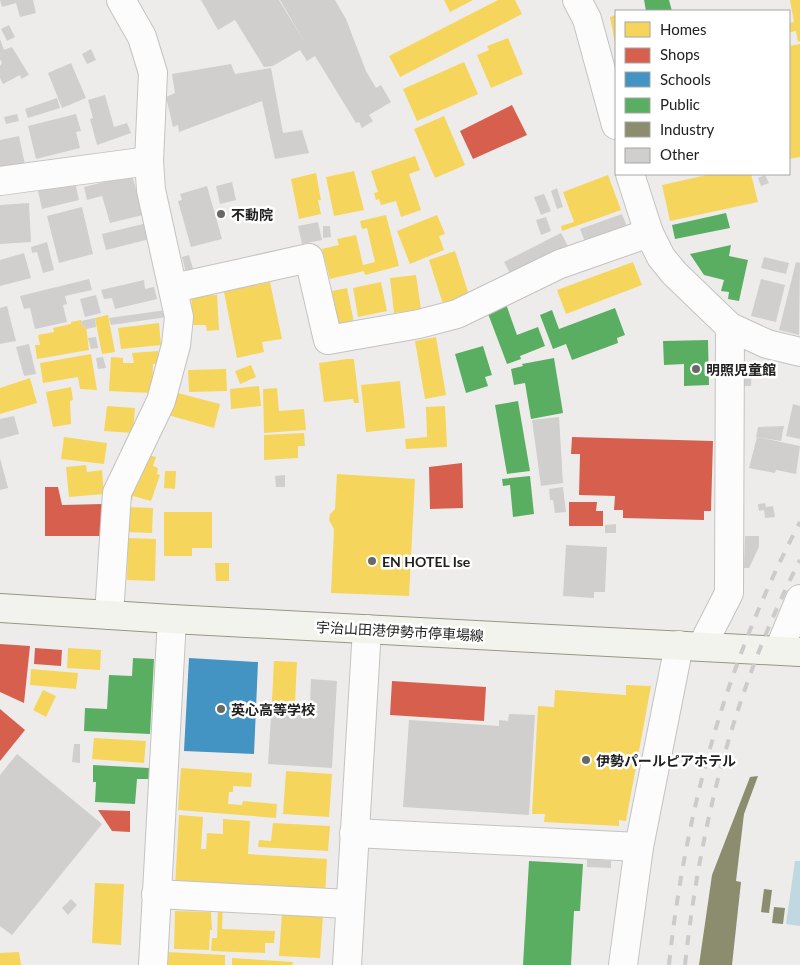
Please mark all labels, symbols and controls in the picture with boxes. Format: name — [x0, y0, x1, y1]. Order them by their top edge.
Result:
legend — [615, 10, 790, 175]
text: Homes — [660, 20, 706, 38]
text: Shops — [660, 45, 700, 63]
text: Schools — [660, 70, 711, 88]
text: Public — [660, 95, 700, 113]
text: Industry — [660, 120, 715, 138]
text: Other — [660, 145, 700, 163]
place label: 不動院 — [231, 206, 273, 223]
marker: 不動院 — [215, 208, 227, 220]
place label: 明照児童館 — [706, 361, 776, 378]
marker: 明照児童館 — [690, 363, 702, 375]
place label: EN HOTEL Ise — [382, 553, 471, 570]
marker: EN HOTEL Ise — [366, 555, 378, 567]
street label: 宇治山田港伊勢市停車場線 — [316, 618, 484, 644]
place label: 英心高等学校 — [231, 701, 315, 718]
marker: 英心高等学校 — [215, 703, 227, 715]
place label: 伊勢パールピアホテル — [596, 752, 736, 769]
marker: 伊勢パールピアホテル — [580, 754, 592, 766]

